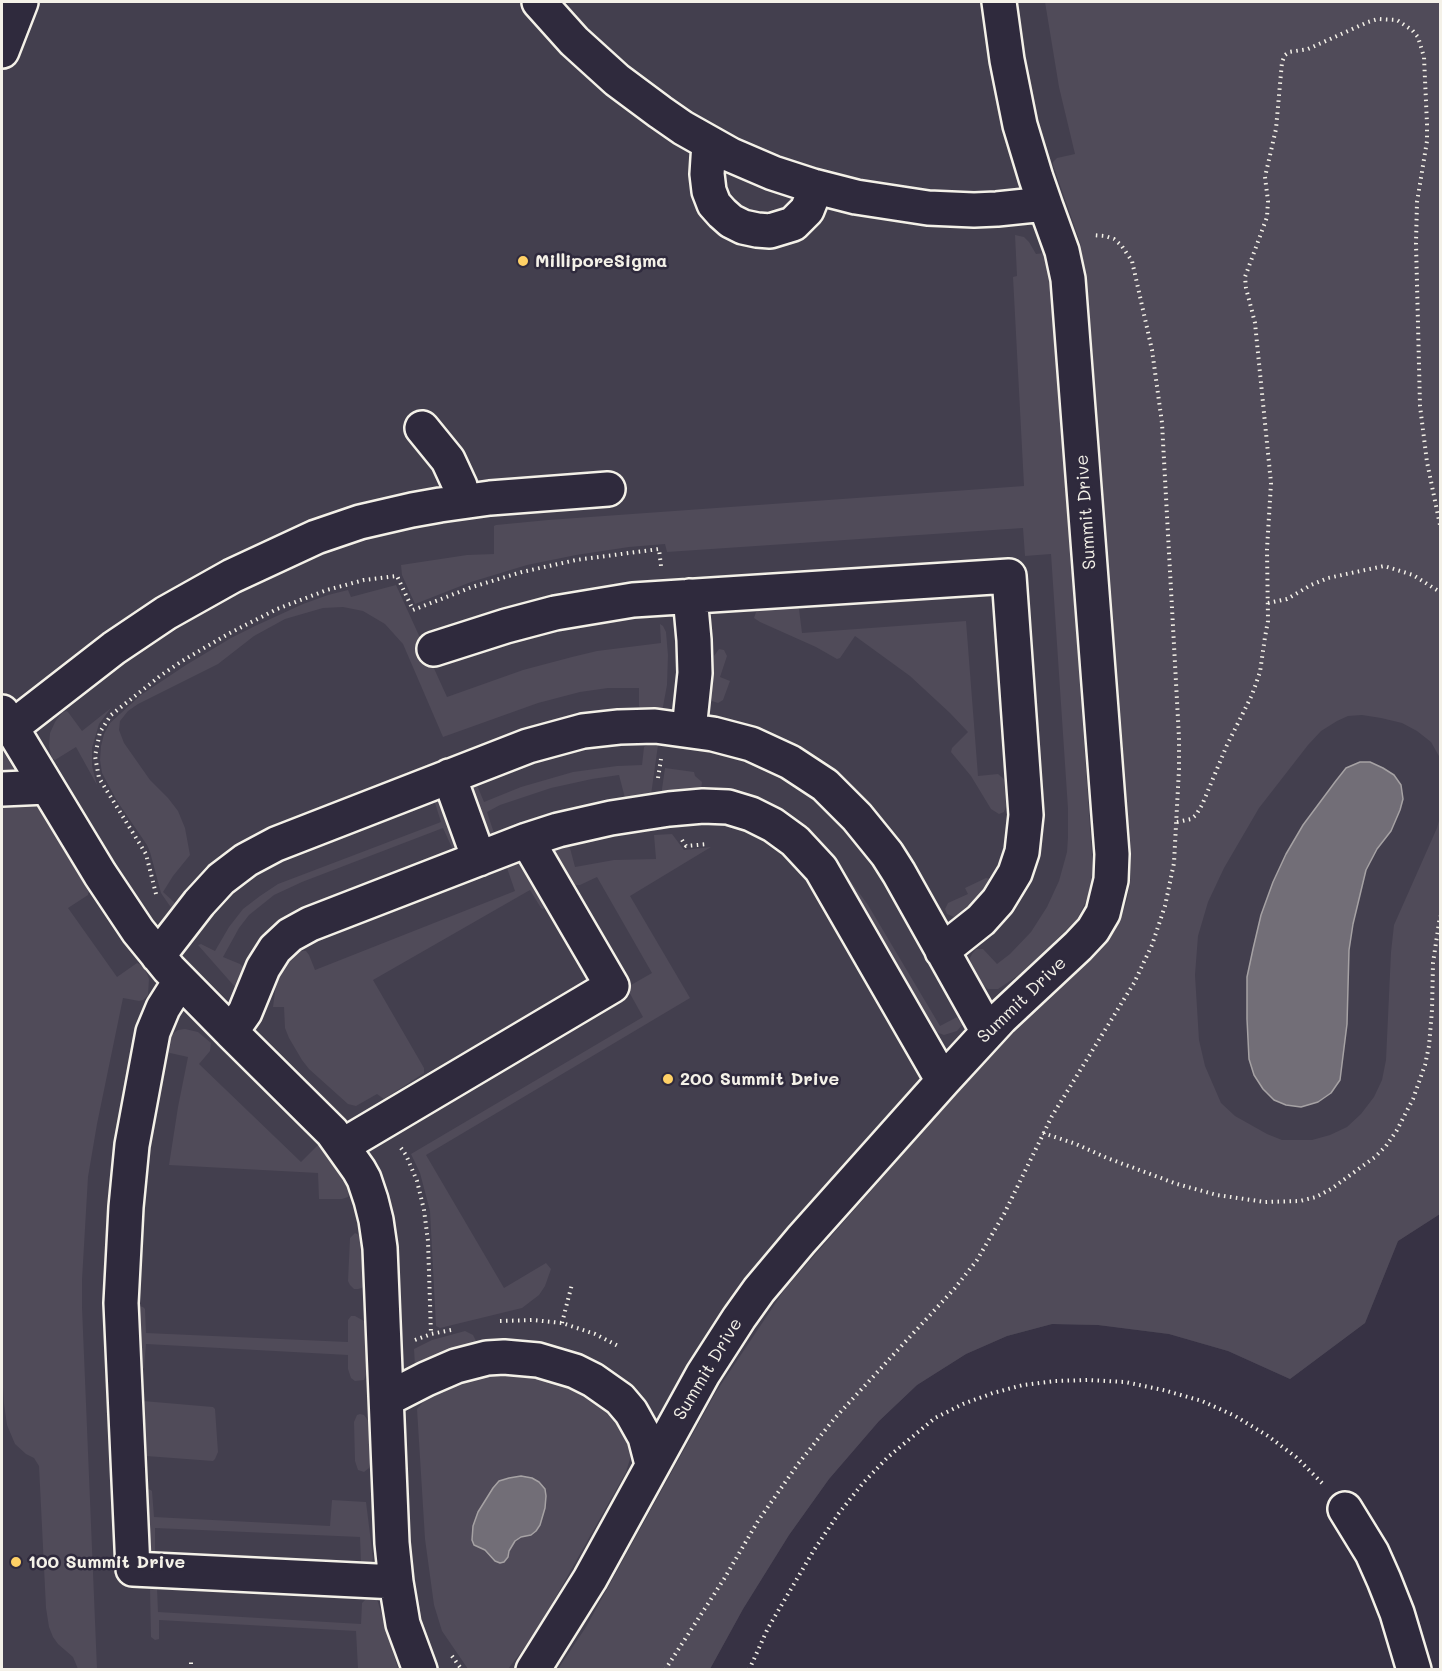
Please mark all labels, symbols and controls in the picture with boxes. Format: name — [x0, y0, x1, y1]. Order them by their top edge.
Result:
place label: MilliporeSigma — [535, 250, 667, 272]
marker: MilliporeSigma — [516, 254, 530, 268]
street label: Summit Drive — [1071, 454, 1101, 570]
street label: Summit Drive — [973, 952, 1071, 1048]
place label: 200 Summit Drive — [680, 1068, 839, 1090]
marker: 200 Summit Drive — [661, 1072, 675, 1086]
street label: Summit Drive — [669, 1314, 747, 1424]
place label: 100 Summit Drive — [28, 1551, 185, 1573]
marker: 100 Summit Drive — [9, 1555, 23, 1569]

